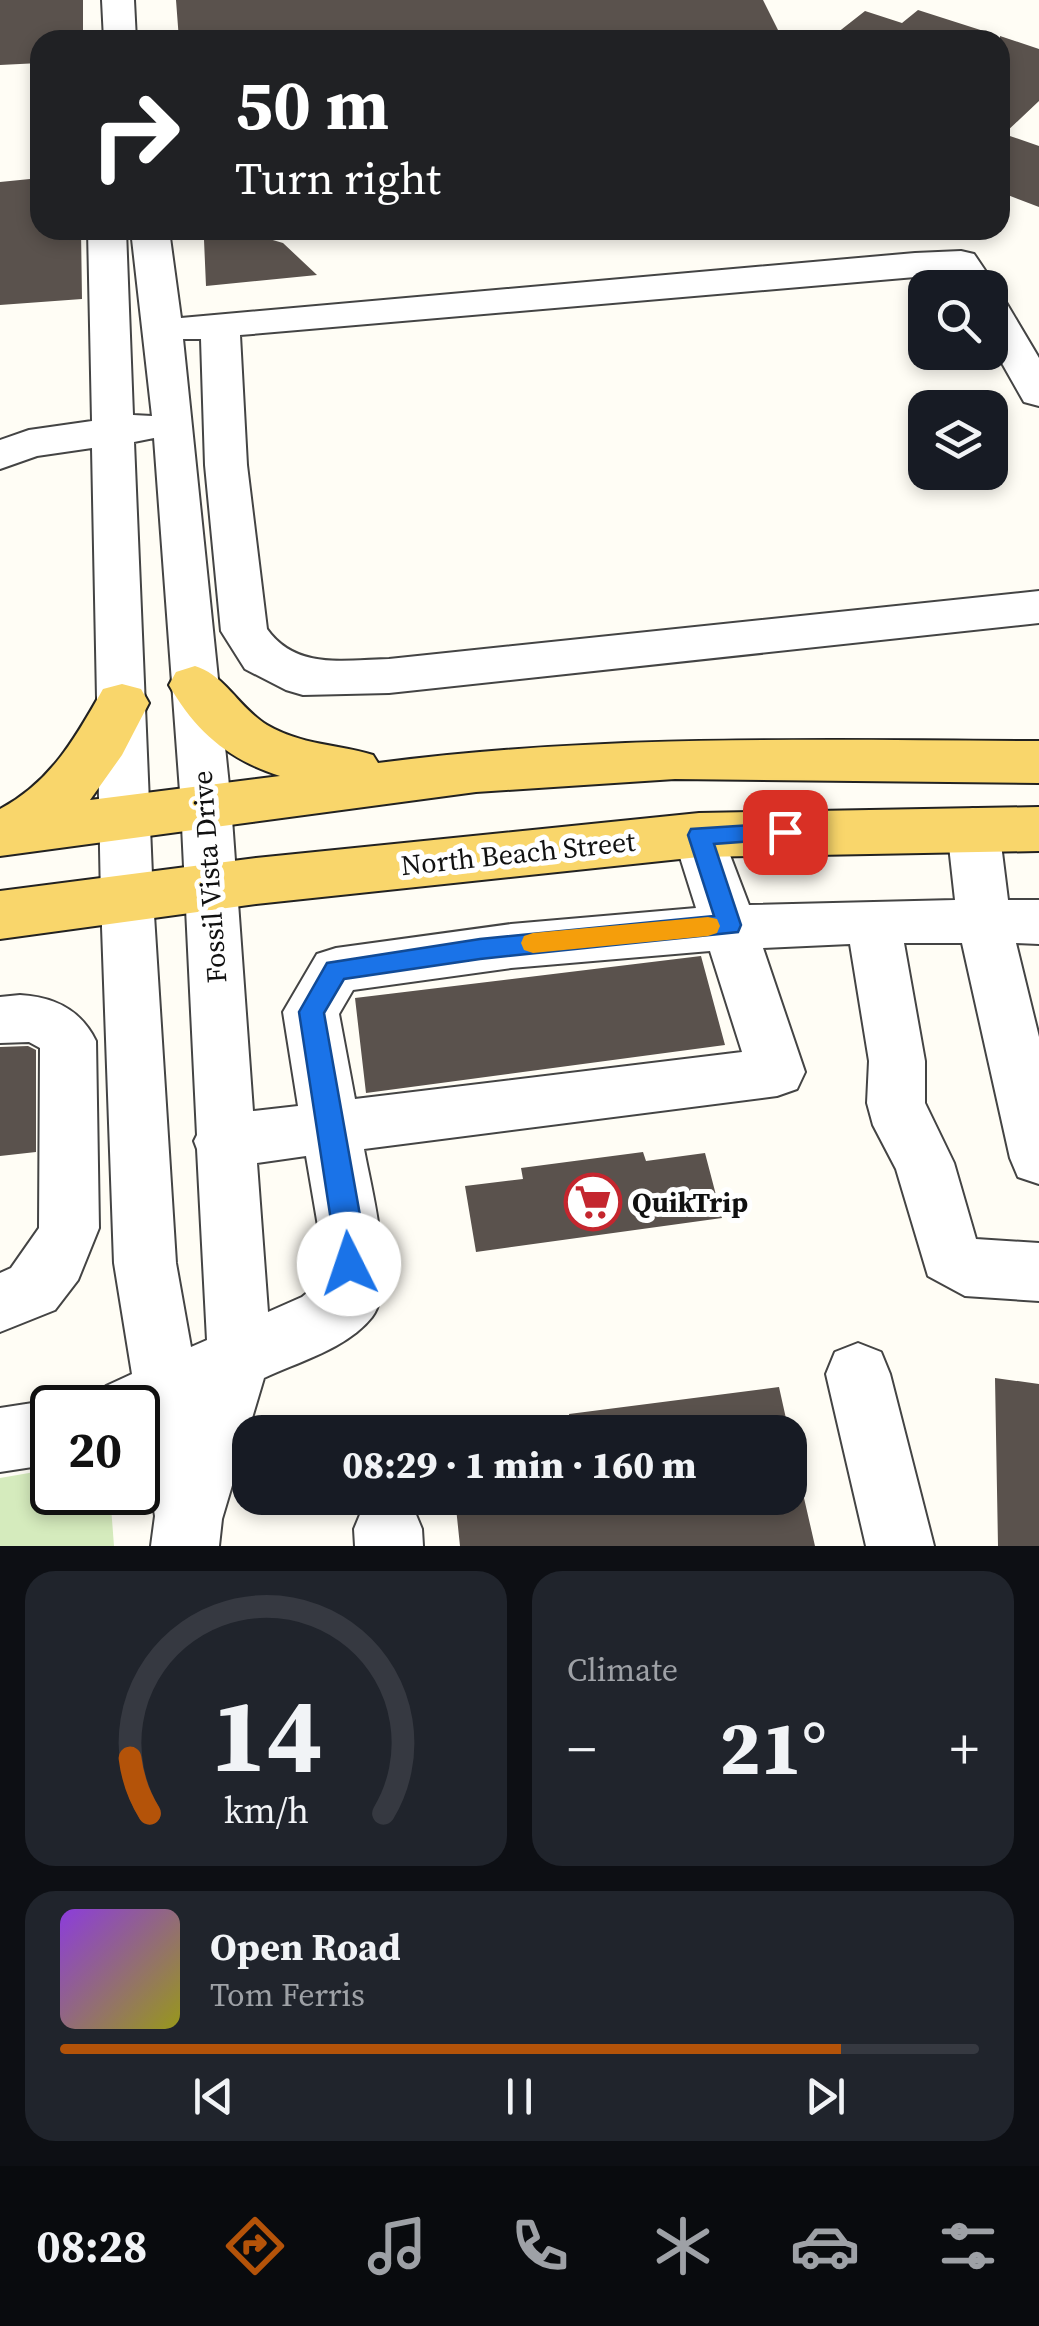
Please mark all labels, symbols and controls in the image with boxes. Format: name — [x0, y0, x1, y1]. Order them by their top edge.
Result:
text: 50 m — [235, 56, 389, 152]
icon: right — [70, 70, 200, 200]
text: Turn right — [235, 147, 441, 209]
map controls — [908, 270, 1008, 490]
button: search — [908, 270, 1008, 370]
button: layers — [908, 390, 1008, 490]
street label: Fossil Vista Drive — [183, 769, 235, 985]
pin — [743, 790, 828, 875]
icon: arrive — [758, 805, 813, 860]
street label: North Beach Street — [399, 822, 638, 884]
supermarket icon: QuikTrip — [563, 1172, 623, 1232]
place label: QuikTrip — [632, 1183, 748, 1221]
position arrow — [297, 1212, 401, 1316]
speed limit sign: 20 — [30, 1385, 160, 1515]
text: 08:29 · 1 min · 160 m — [342, 1439, 697, 1491]
text: Climate — [567, 1648, 678, 1692]
text: 14 — [210, 1663, 322, 1806]
text: 21° — [719, 1696, 827, 1799]
text: − — [567, 1711, 596, 1786]
text: + — [950, 1711, 979, 1786]
text: km/h — [223, 1786, 309, 1835]
text: Open Road — [210, 1921, 401, 1973]
text: Tom Ferris — [210, 1973, 365, 2017]
icon: previous — [186, 2069, 241, 2124]
icon: pause — [492, 2069, 547, 2124]
icon: next — [798, 2069, 853, 2124]
icon: directions — [220, 2211, 290, 2281]
icon: music — [362, 2211, 432, 2281]
icon: phone — [505, 2211, 575, 2281]
icon: climate — [648, 2211, 718, 2281]
icon: car — [790, 2211, 860, 2281]
icon: filters — [933, 2211, 1003, 2281]
text: 08:28 — [36, 2215, 147, 2277]

